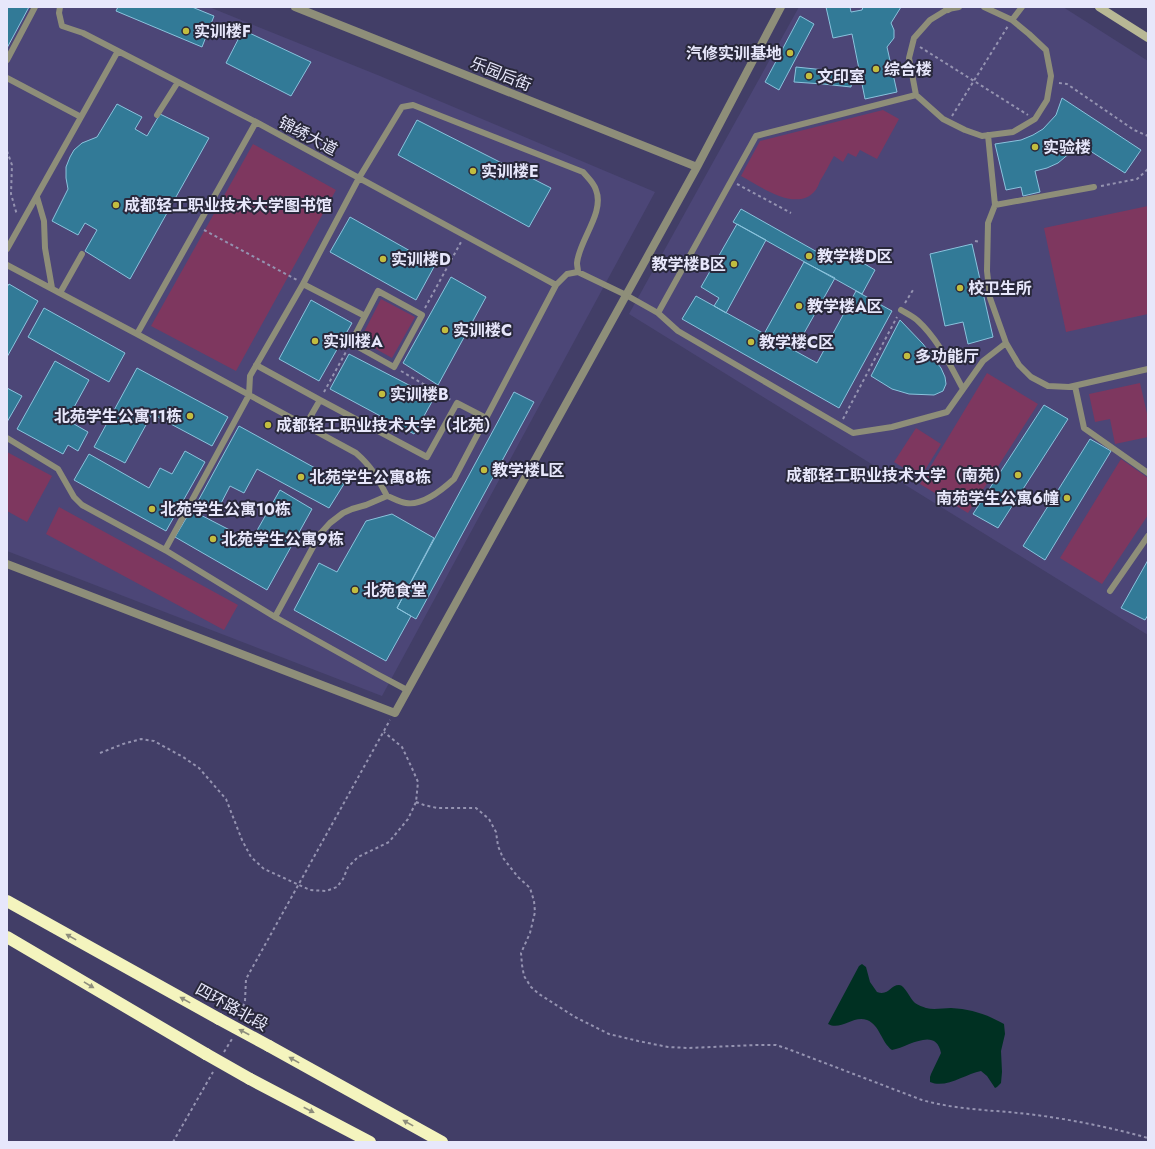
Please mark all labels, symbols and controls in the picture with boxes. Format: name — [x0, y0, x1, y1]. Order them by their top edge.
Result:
place label: 实训楼F — [194, 20, 251, 43]
marker: 实训楼F — [181, 26, 191, 36]
place label: 汽修实训基地 — [686, 42, 782, 65]
marker: 汽修实训基地 — [785, 48, 795, 58]
street label: 乐园后街 — [467, 51, 535, 97]
place label: 综合楼 — [884, 58, 932, 81]
marker: 综合楼 — [871, 64, 881, 74]
place label: 文印室 — [817, 65, 865, 88]
marker: 文印室 — [804, 71, 814, 81]
street label: 锦绣大道 — [274, 111, 342, 161]
place label: 实验楼 — [1043, 136, 1091, 159]
marker: 实验楼 — [1030, 142, 1040, 152]
place label: 实训楼E — [481, 160, 539, 183]
marker: 实训楼E — [468, 166, 478, 176]
place label: 成都轻工职业技术大学图书馆 — [124, 194, 332, 217]
marker: 成都轻工职业技术大学图书馆 — [111, 200, 121, 210]
place label: 教学楼D区 — [817, 245, 893, 268]
place label: 实训楼D — [391, 248, 451, 271]
marker: 教学楼D区 — [804, 251, 814, 261]
place label: 教学楼B区 — [651, 253, 726, 276]
marker: 实训楼D — [378, 254, 388, 264]
marker: 教学楼B区 — [729, 259, 739, 269]
place label: 校卫生所 — [968, 277, 1032, 300]
marker: 校卫生所 — [955, 283, 965, 293]
place label: 教学楼A区 — [807, 295, 883, 318]
marker: 教学楼A区 — [794, 301, 804, 311]
place label: 实训楼C — [453, 319, 512, 342]
marker: 实训楼C — [440, 325, 450, 335]
place label: 实训楼A — [323, 330, 383, 353]
place label: 教学楼C区 — [759, 331, 834, 354]
marker: 实训楼A — [310, 336, 320, 346]
marker: 教学楼C区 — [746, 337, 756, 347]
place label: 多功能厅 — [915, 345, 979, 368]
marker: 多功能厅 — [902, 351, 912, 361]
place label: 实训楼B — [390, 383, 449, 406]
marker: 实训楼B — [377, 389, 387, 399]
place label: 北苑学生公寓11栋 — [54, 405, 182, 428]
marker: 北苑学生公寓11栋 — [185, 411, 195, 421]
place label: 成都轻工职业技术大学（北苑） — [276, 414, 500, 437]
marker: 成都轻工职业技术大学（北苑） — [263, 420, 273, 430]
place label: 教学楼L区 — [492, 459, 564, 482]
place label: 成都轻工职业技术大学（南苑） — [786, 464, 1010, 487]
marker: 教学楼L区 — [479, 465, 489, 475]
place label: 北苑学生公寓8栋 — [309, 466, 431, 489]
marker: 成都轻工职业技术大学（南苑） — [1013, 470, 1023, 480]
marker: 北苑学生公寓8栋 — [296, 472, 306, 482]
place label: 南苑学生公寓6幢 — [936, 487, 1059, 510]
marker: 南苑学生公寓6幢 — [1062, 493, 1072, 503]
place label: 北苑学生公寓10栋 — [160, 498, 291, 521]
marker: 北苑学生公寓10栋 — [147, 504, 157, 514]
place label: 北苑学生公寓9栋 — [221, 528, 344, 551]
marker: 北苑学生公寓9栋 — [208, 534, 218, 544]
place label: 北苑食堂 — [363, 579, 427, 602]
marker: 北苑食堂 — [350, 585, 360, 595]
one-way arrow — [66, 933, 77, 940]
street label: 四环路北段 — [191, 978, 273, 1036]
one-way arrow — [83, 982, 95, 989]
one-way arrow — [179, 997, 191, 1003]
one-way arrow — [238, 1029, 250, 1036]
one-way arrow — [288, 1056, 300, 1063]
one-way arrow — [303, 1107, 315, 1113]
one-way arrow — [402, 1120, 413, 1126]

